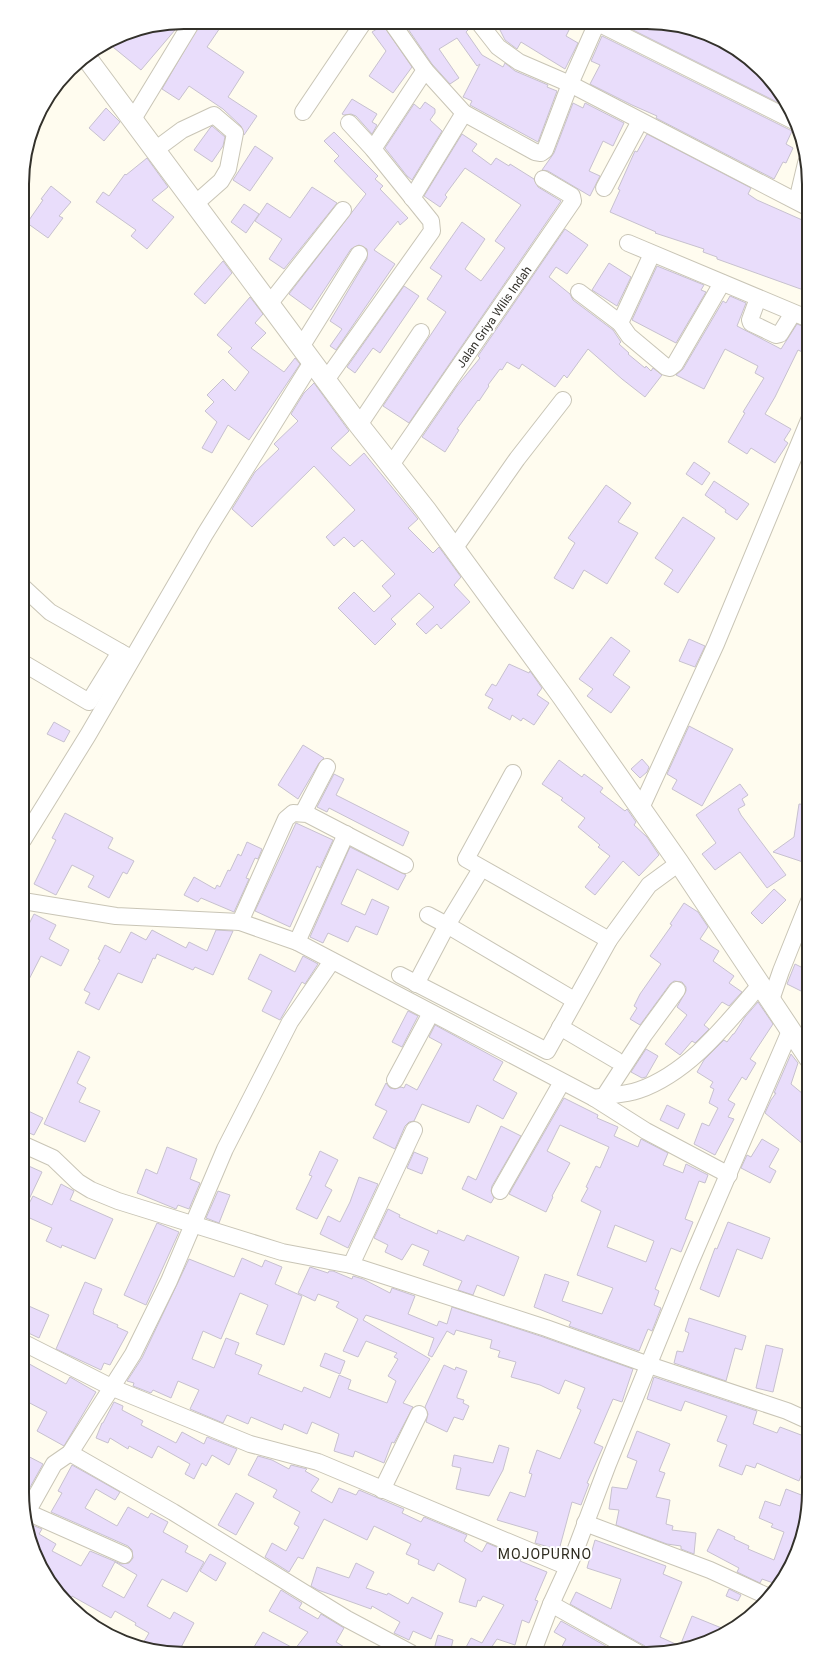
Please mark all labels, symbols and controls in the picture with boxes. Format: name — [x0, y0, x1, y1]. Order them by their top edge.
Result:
street label: Jalan Griya Wilis Indah — [454, 263, 534, 371]
district label: MOJOPURNO — [498, 1546, 592, 1562]

